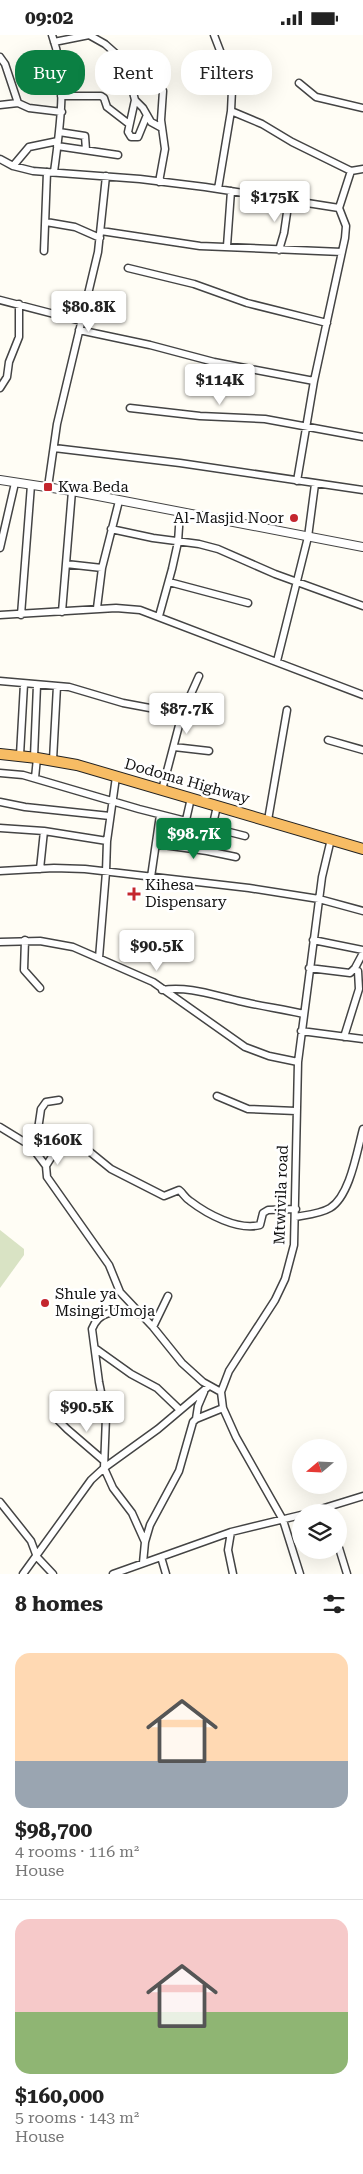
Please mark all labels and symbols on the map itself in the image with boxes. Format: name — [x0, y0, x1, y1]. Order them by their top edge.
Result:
pin: $175K — [240, 181, 310, 223]
pin: $80.8K — [48, 291, 130, 333]
pin: $114K — [185, 363, 255, 406]
place label: Kwa Beda — [58, 478, 129, 496]
marker: Kwa Beda — [42, 481, 54, 493]
place label: Al-Masjid Noor — [174, 509, 284, 527]
marker: Al-Masjid Noor — [288, 512, 300, 524]
pin: $87.7K — [146, 693, 228, 735]
street label: Dodoma Highway — [122, 755, 252, 808]
pin: $98.7K — [153, 817, 235, 860]
place label: Kihesa Dispensary — [145, 876, 227, 911]
marker: Kihesa Dispensary — [127, 887, 141, 901]
pin: $90.5K — [116, 929, 198, 972]
pin: $160K — [23, 1123, 93, 1166]
street label: Mtwivila road — [270, 1144, 292, 1245]
place label: Shule ya Msingi Umoja — [55, 1285, 155, 1320]
marker: Shule ya Msingi Umoja — [39, 1297, 51, 1309]
pin: $90.5K — [46, 1391, 128, 1433]
north arrow — [292, 1439, 348, 1494]

